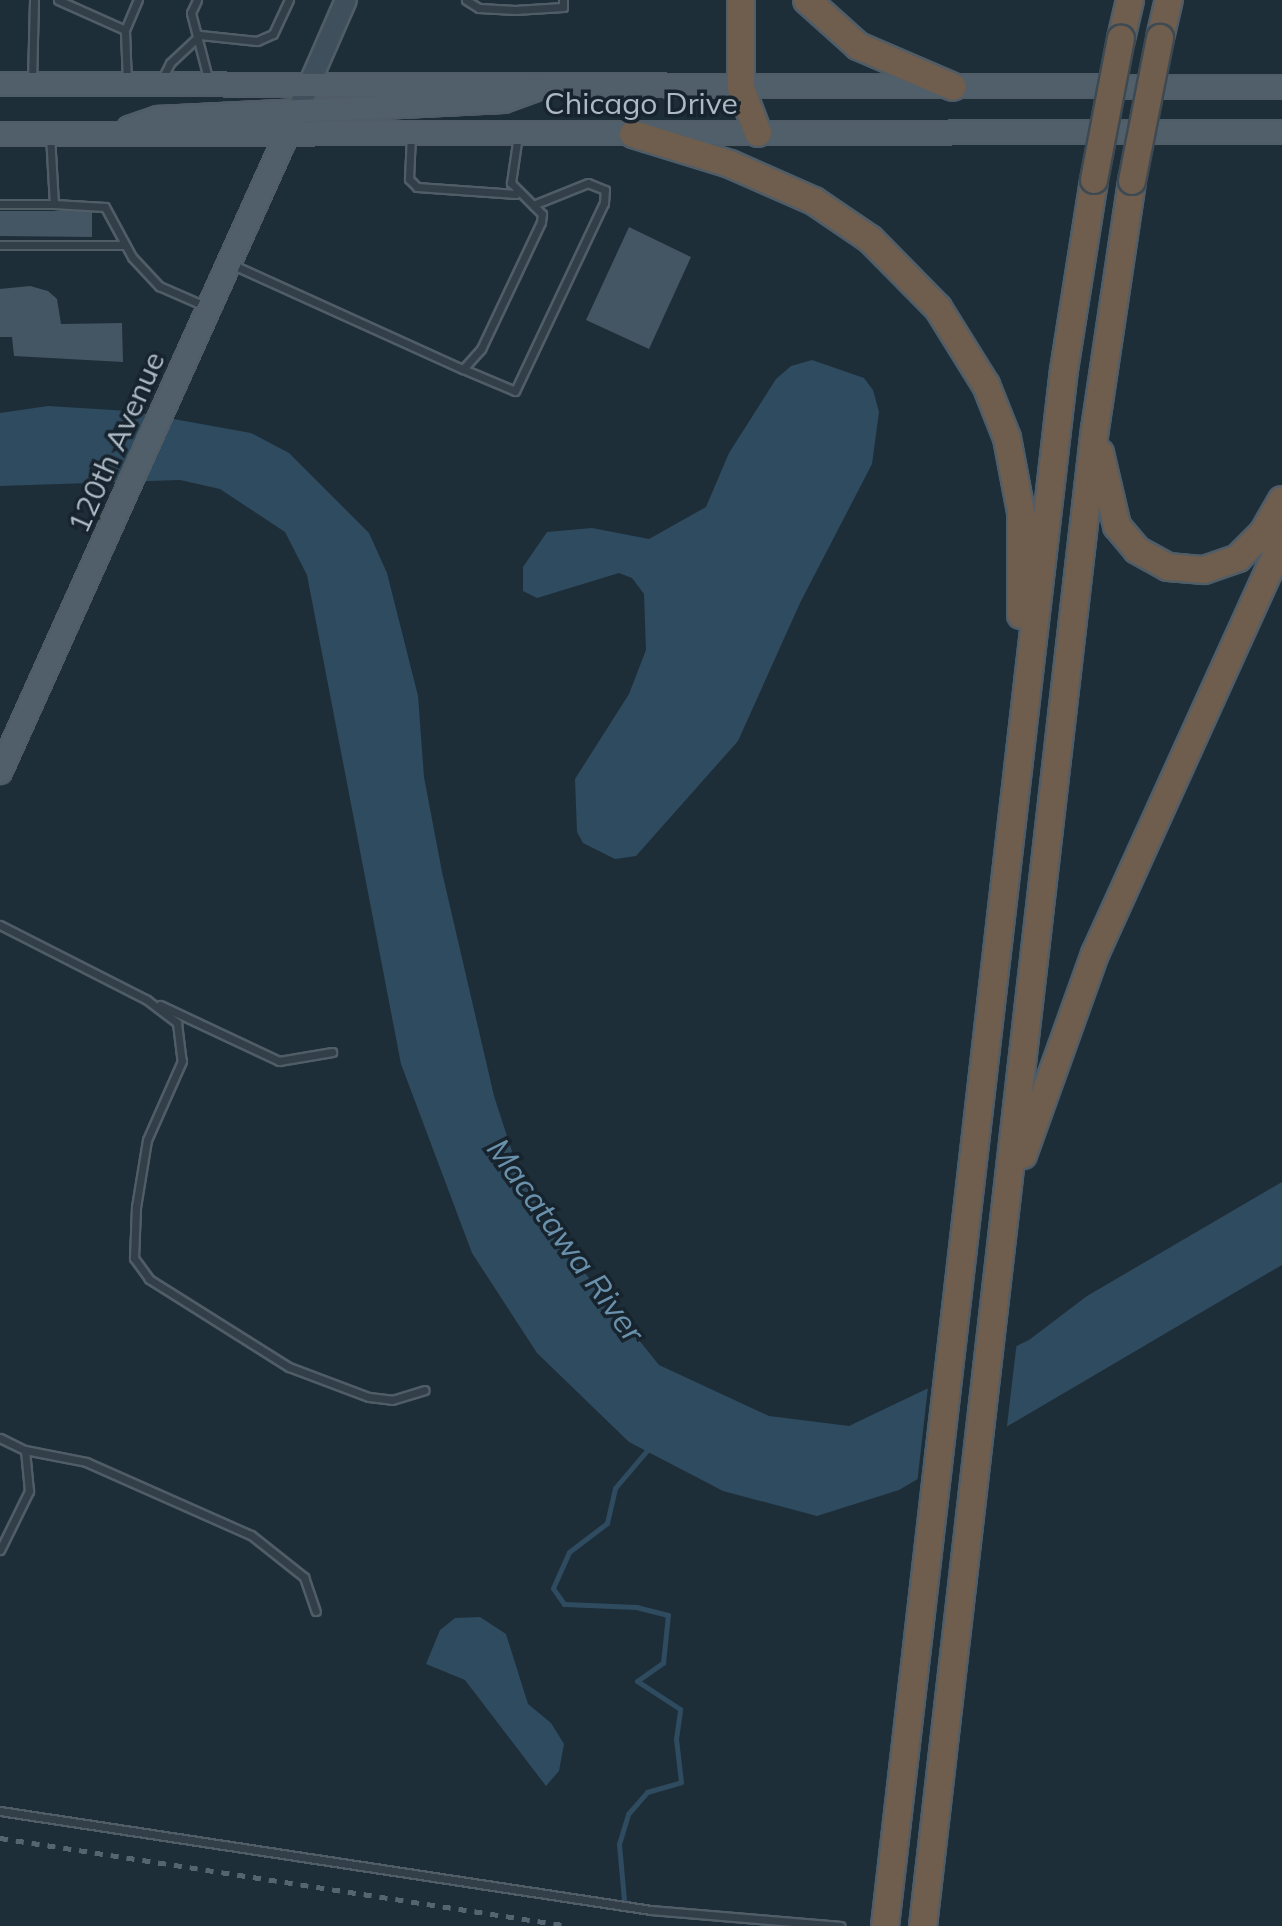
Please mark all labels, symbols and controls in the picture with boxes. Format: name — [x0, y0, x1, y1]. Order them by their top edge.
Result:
street label: Chicago Drive — [544, 85, 738, 121]
street label: 120th Avenue — [60, 346, 172, 538]
water label: Macatawa River — [479, 1131, 653, 1349]

